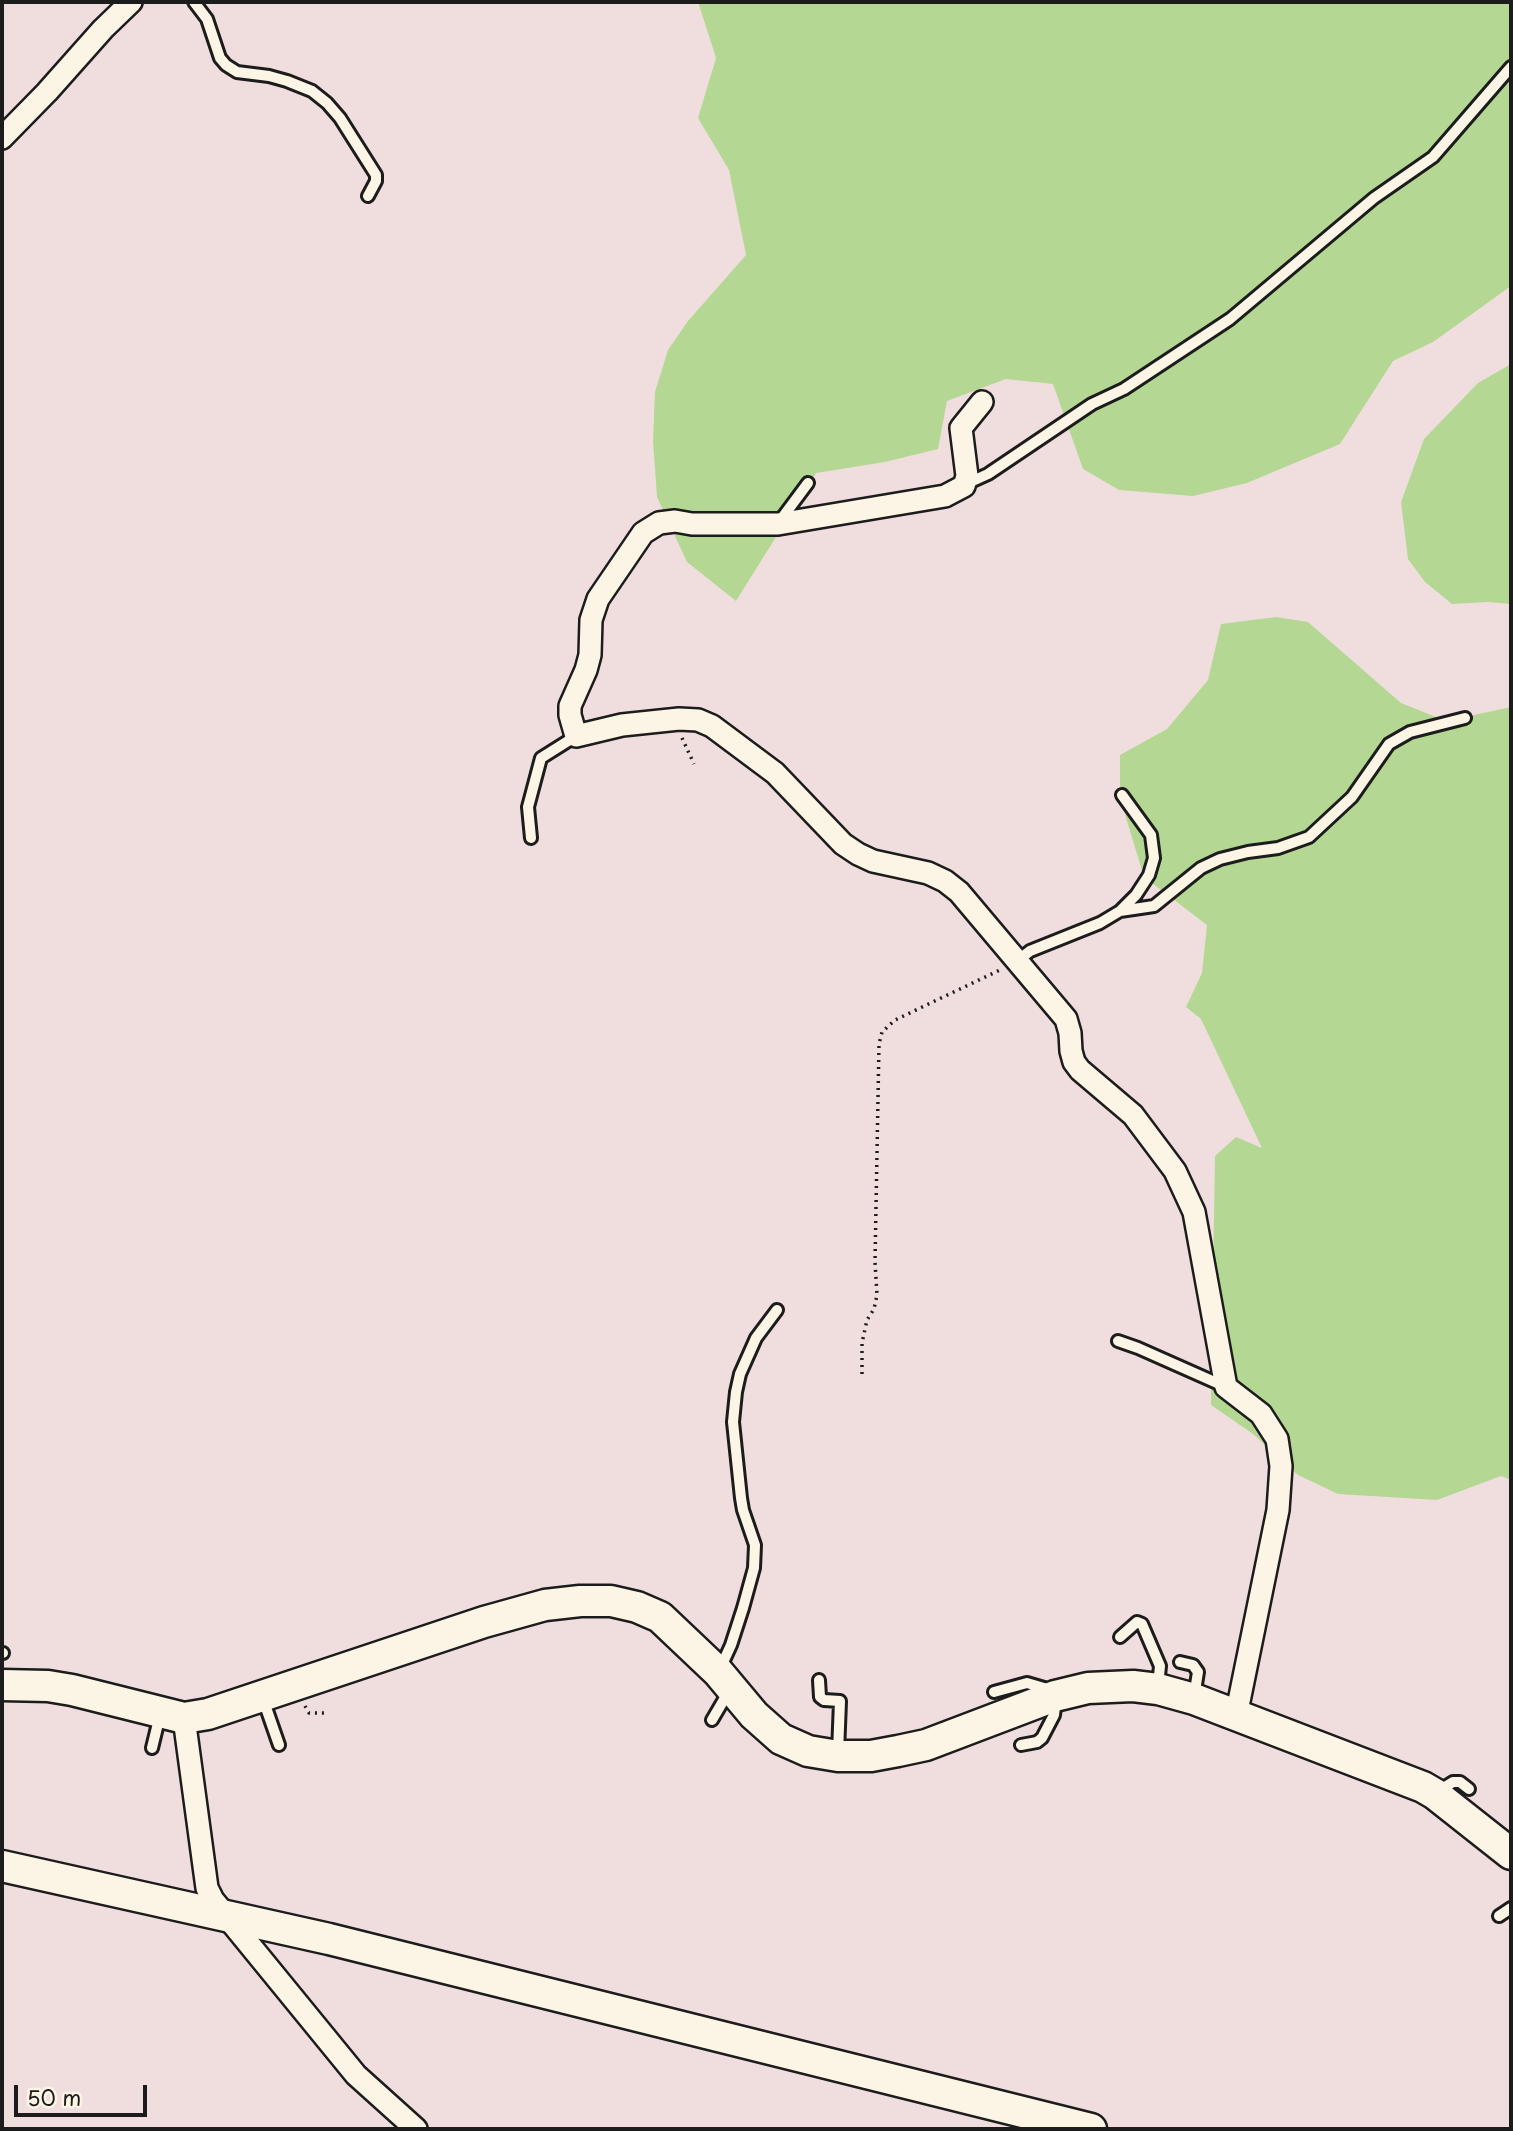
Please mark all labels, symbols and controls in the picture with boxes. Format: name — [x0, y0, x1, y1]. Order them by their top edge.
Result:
scale bar — [18, 2072, 150, 2116]
text: 50 m — [27, 2081, 81, 2113]

